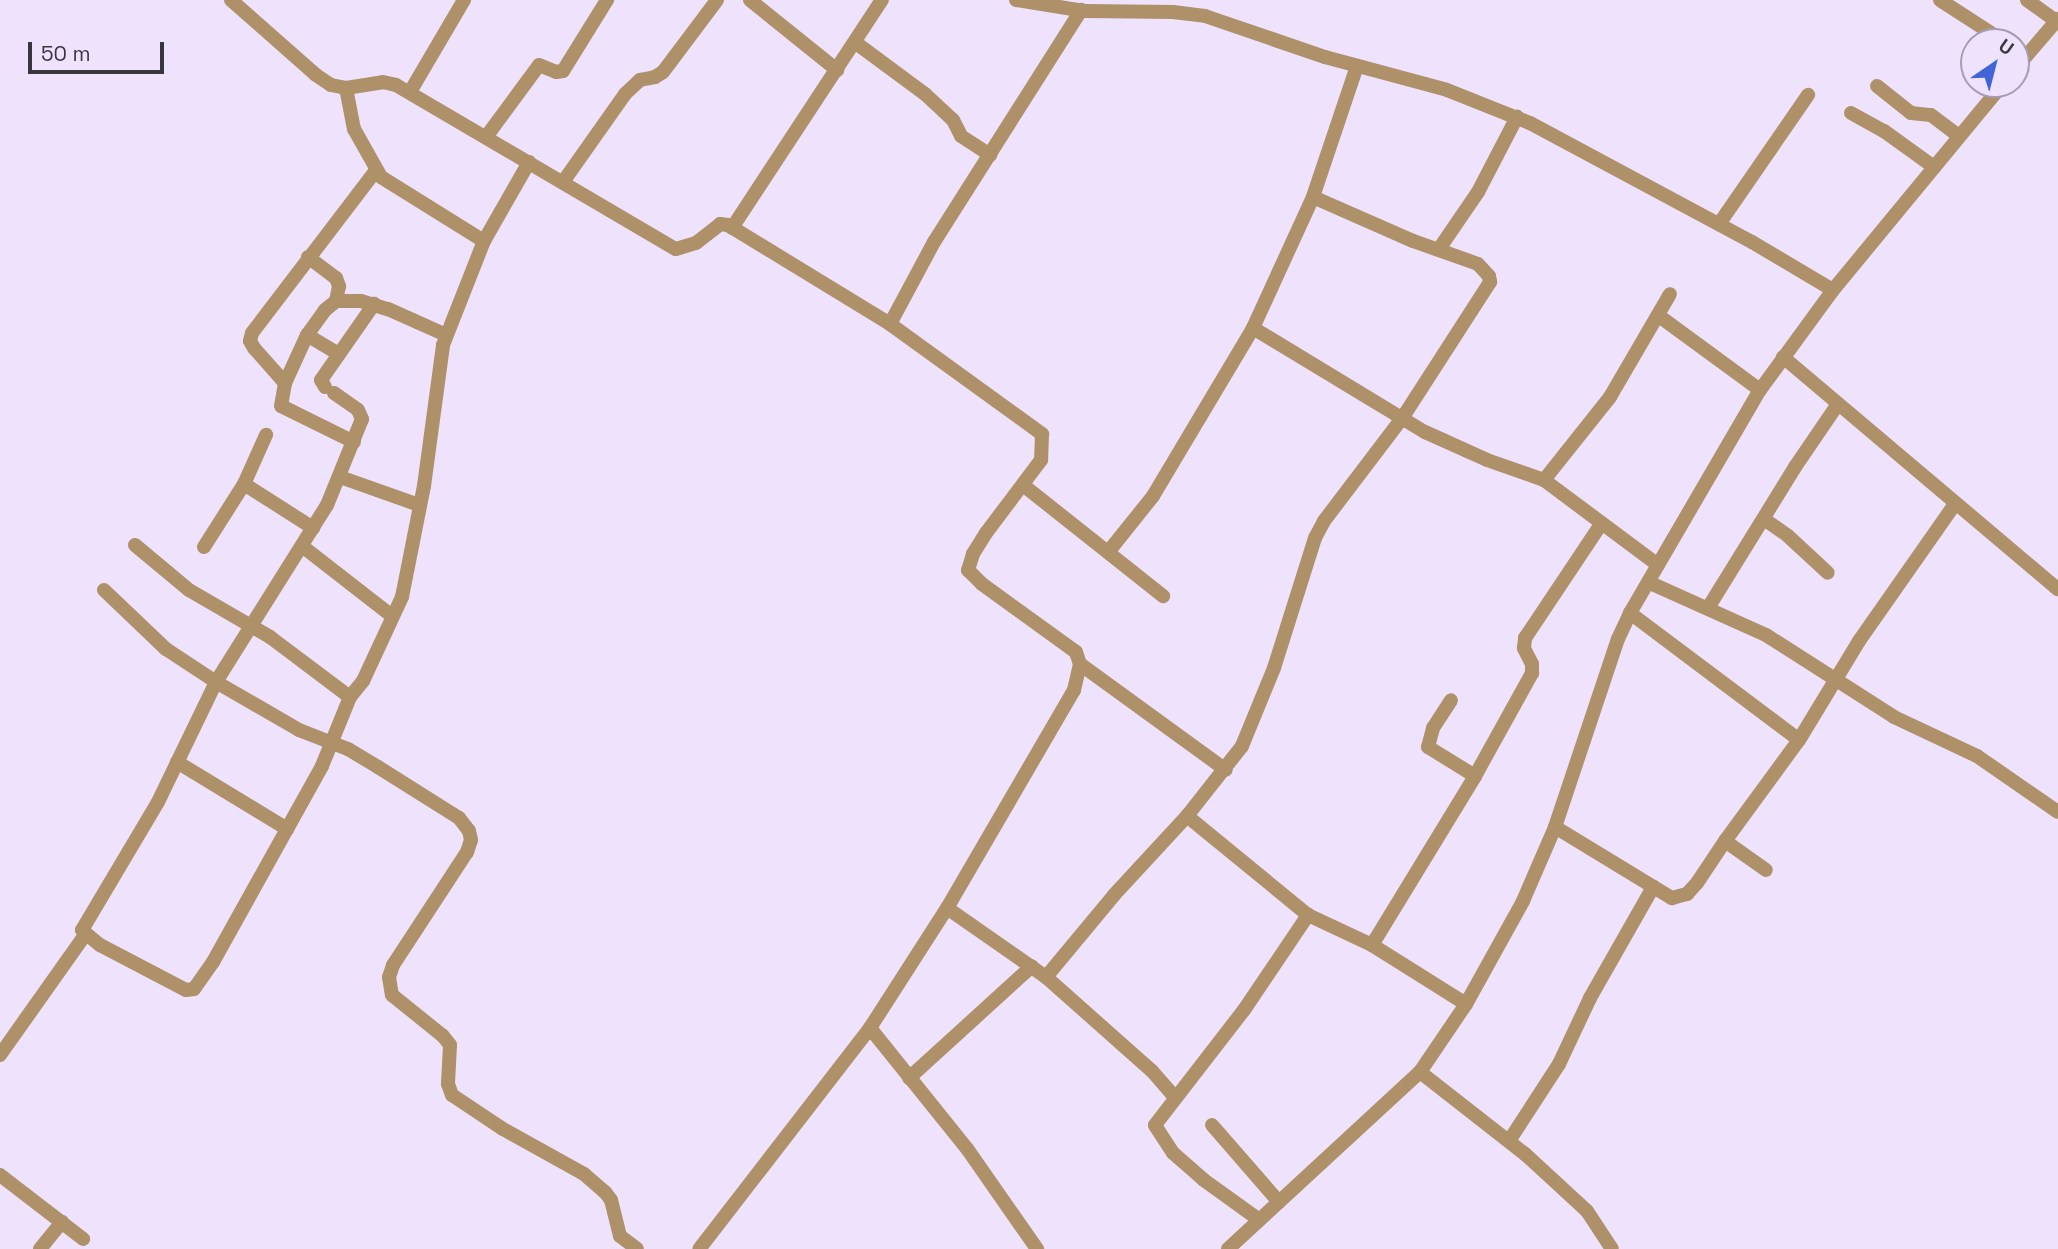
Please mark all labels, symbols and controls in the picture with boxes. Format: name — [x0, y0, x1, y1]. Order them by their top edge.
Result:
scale bar — [32, 28, 168, 72]
north arrow — [1960, 28, 2030, 98]
text: U — [1994, 33, 2019, 61]
text: 50 m — [41, 40, 91, 67]

